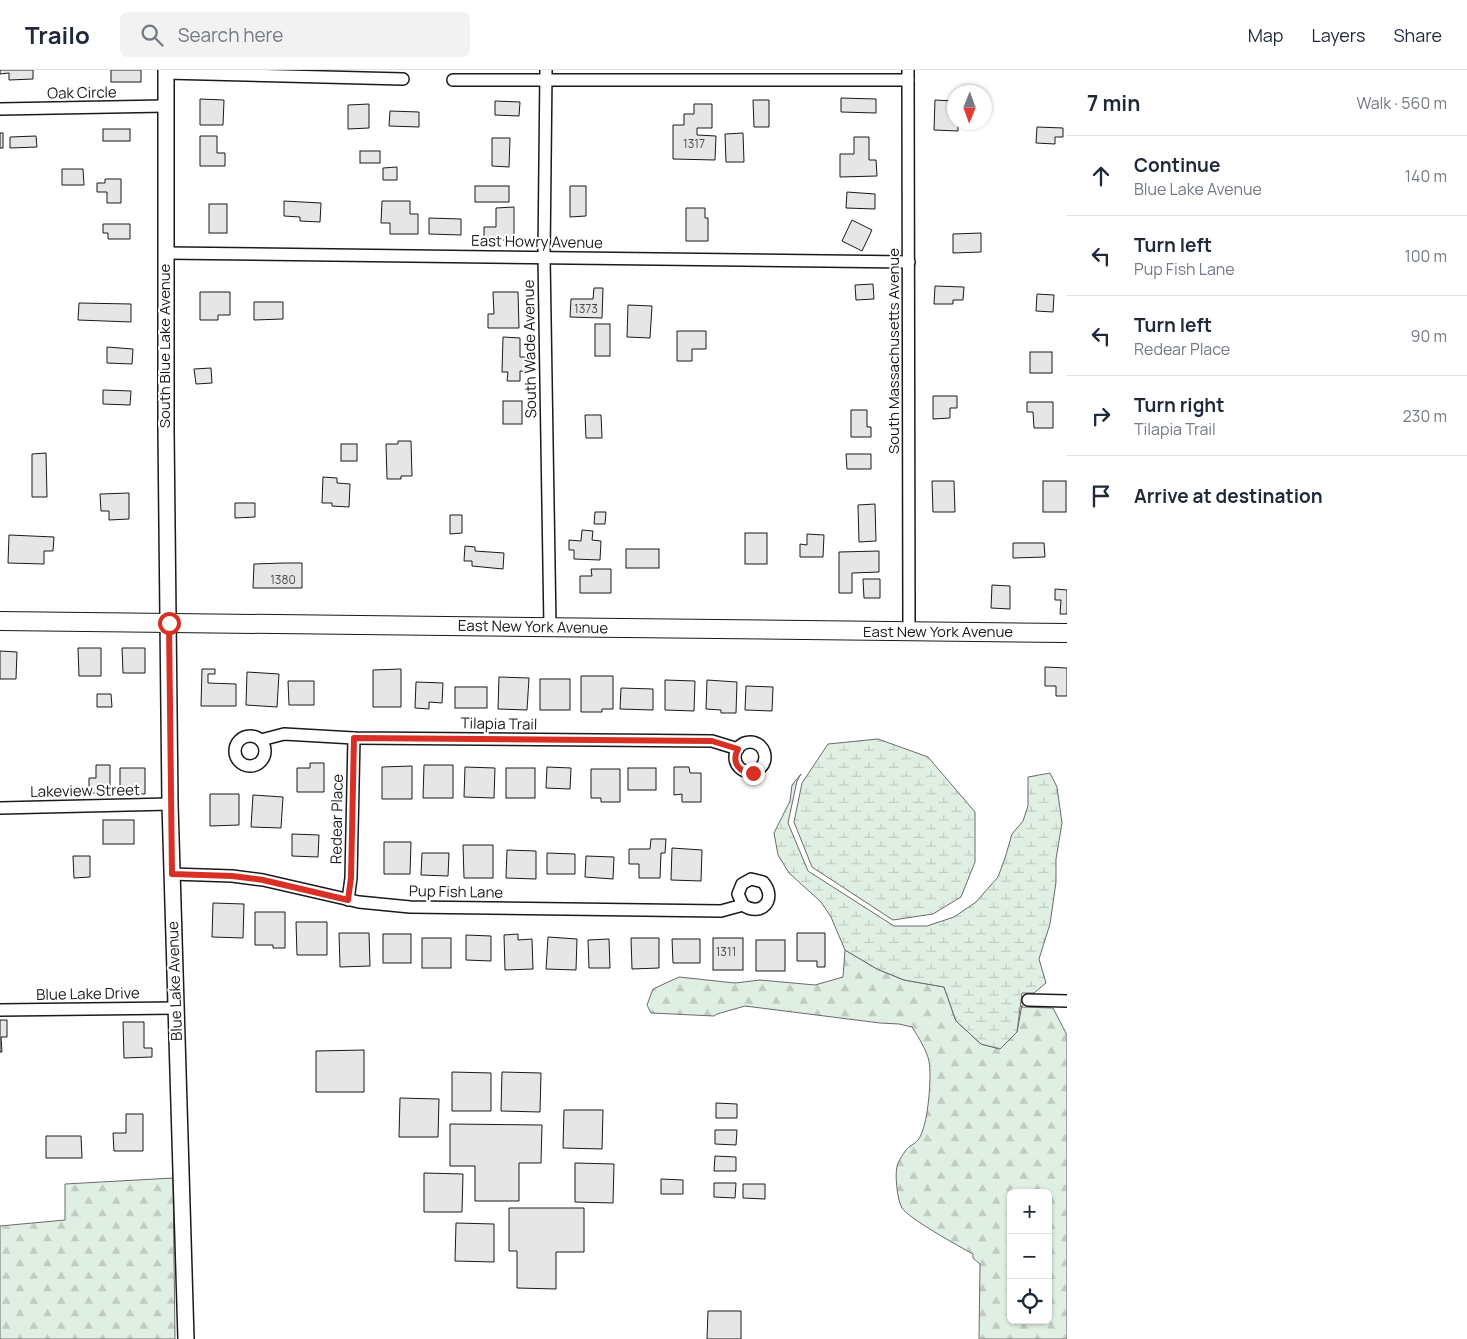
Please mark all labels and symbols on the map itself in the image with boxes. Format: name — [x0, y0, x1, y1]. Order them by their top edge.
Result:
street label: Oak Circle — [47, 81, 117, 104]
north arrow — [947, 85, 992, 130]
house number: 1317 — [683, 135, 705, 152]
street label: East Howry Avenue — [471, 230, 603, 253]
street label: South Massachusetts Avenue — [883, 248, 904, 454]
street label: South Blue Lake Avenue — [154, 263, 175, 428]
street label: South Wade Avenue — [518, 279, 541, 419]
house number: 1373 — [574, 300, 598, 317]
house number: 1380 — [270, 571, 296, 588]
route start — [158, 612, 181, 635]
street label: East New York Avenue — [458, 615, 609, 638]
street label: East New York Avenue — [863, 621, 1013, 642]
street label: Tilapia Trail — [461, 712, 538, 735]
route end — [742, 762, 765, 785]
street label: Redear Place — [325, 773, 348, 864]
street label: Lakeview Street — [30, 779, 140, 802]
street label: Pup Fish Lane — [409, 880, 504, 903]
street label: Blue Lake Avenue — [162, 921, 187, 1041]
house number: 1311 — [716, 943, 736, 960]
street label: Blue Lake Drive — [36, 982, 140, 1005]

